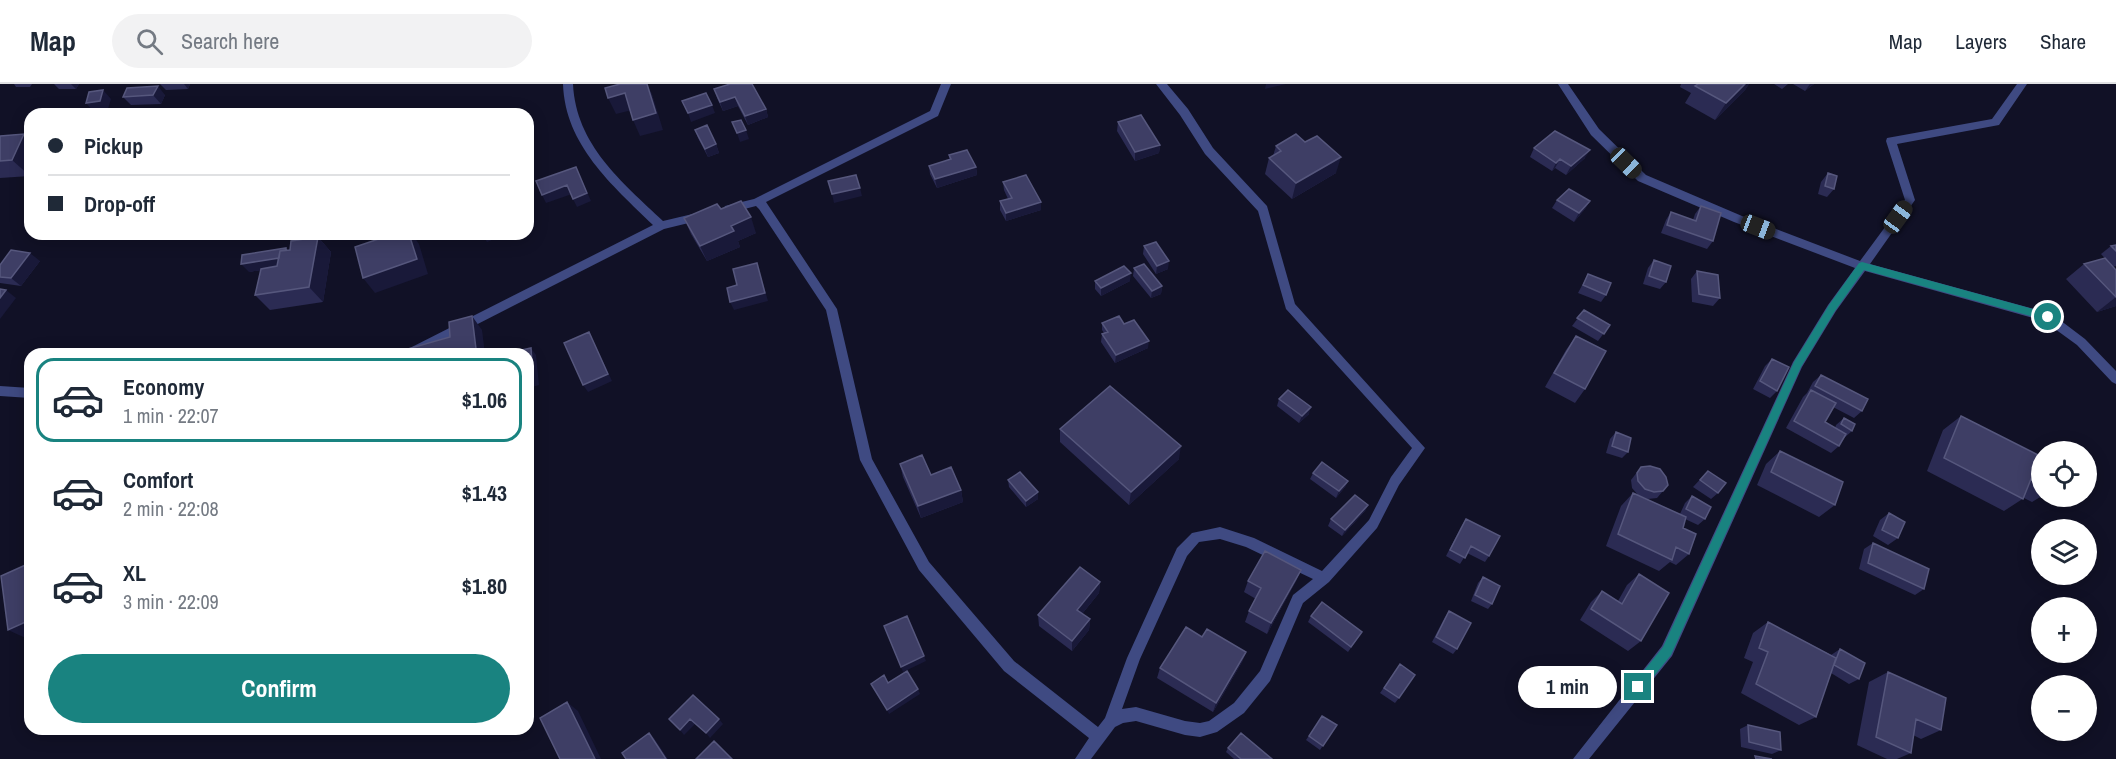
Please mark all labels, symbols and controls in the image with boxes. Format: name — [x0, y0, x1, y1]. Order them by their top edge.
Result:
search box — [112, 14, 532, 68]
text: Map — [30, 22, 76, 60]
icon: search — [133, 25, 166, 58]
text: Search here — [181, 26, 279, 56]
text: Map — [1889, 27, 1922, 56]
text: Layers — [1955, 27, 2007, 56]
text: Share — [2040, 27, 2086, 56]
text: Pickup — [84, 131, 143, 161]
car — [1607, 144, 1645, 182]
text: Drop-off — [84, 189, 155, 219]
car — [1880, 197, 1916, 237]
car — [1738, 212, 1778, 242]
route start — [2034, 303, 2061, 330]
text: Economy — [123, 372, 204, 402]
icon: car — [51, 373, 105, 427]
text: $1.06 — [462, 385, 507, 415]
text: 1 min · 22:07 — [123, 402, 219, 429]
map controls — [2031, 441, 2097, 741]
button: locate — [2031, 441, 2097, 507]
text: Comfort — [123, 465, 193, 495]
icon: car — [51, 466, 105, 520]
text: $1.43 — [462, 478, 507, 508]
text: 2 min · 22:08 — [123, 495, 219, 522]
button: layers — [2031, 519, 2097, 585]
text: XL — [123, 558, 146, 588]
icon: car — [51, 559, 105, 613]
text: $1.80 — [462, 571, 507, 601]
text: 3 min · 22:09 — [123, 588, 219, 615]
button: + — [2031, 597, 2097, 663]
button: Confirm — [48, 654, 510, 723]
callout: 1 min — [1518, 666, 1617, 708]
text: 1 min — [1546, 673, 1589, 700]
route end — [1624, 673, 1651, 700]
button: − — [2031, 675, 2097, 741]

